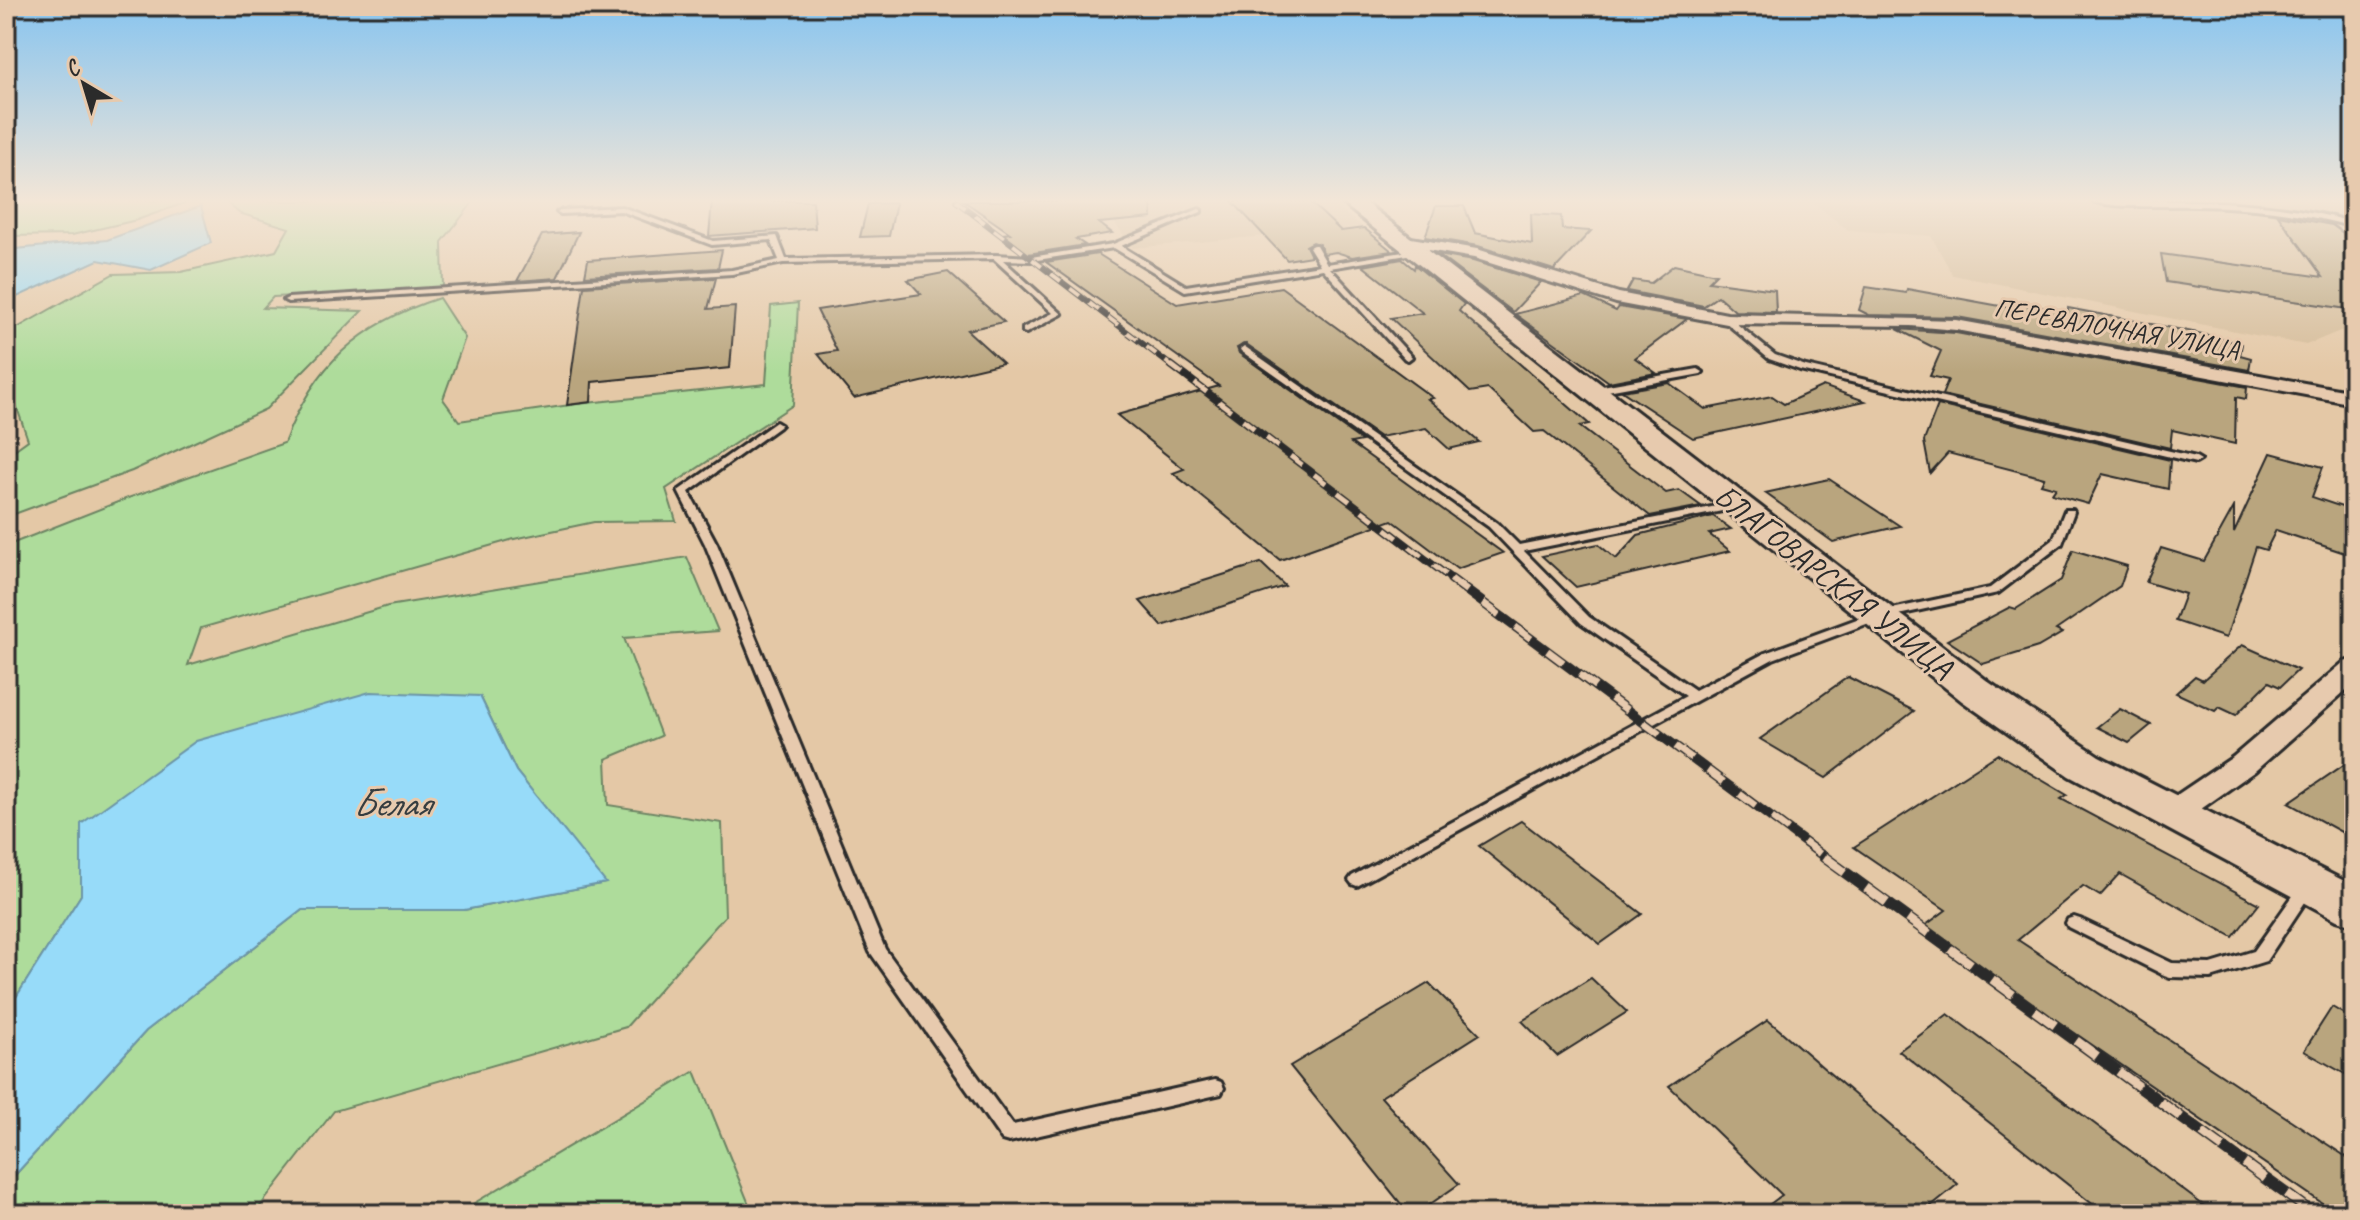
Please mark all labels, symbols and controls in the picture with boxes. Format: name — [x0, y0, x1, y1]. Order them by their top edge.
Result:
north arrow — [44, 44, 124, 124]
text: С — [59, 53, 88, 83]
street label: ПЕРЕВАЛОЧНАЯ УЛИЦА — [1992, 291, 2243, 366]
street label: БЛАГОВАРСКАЯ УЛИЦА — [1706, 475, 1962, 688]
water label: Белая — [353, 778, 436, 828]

